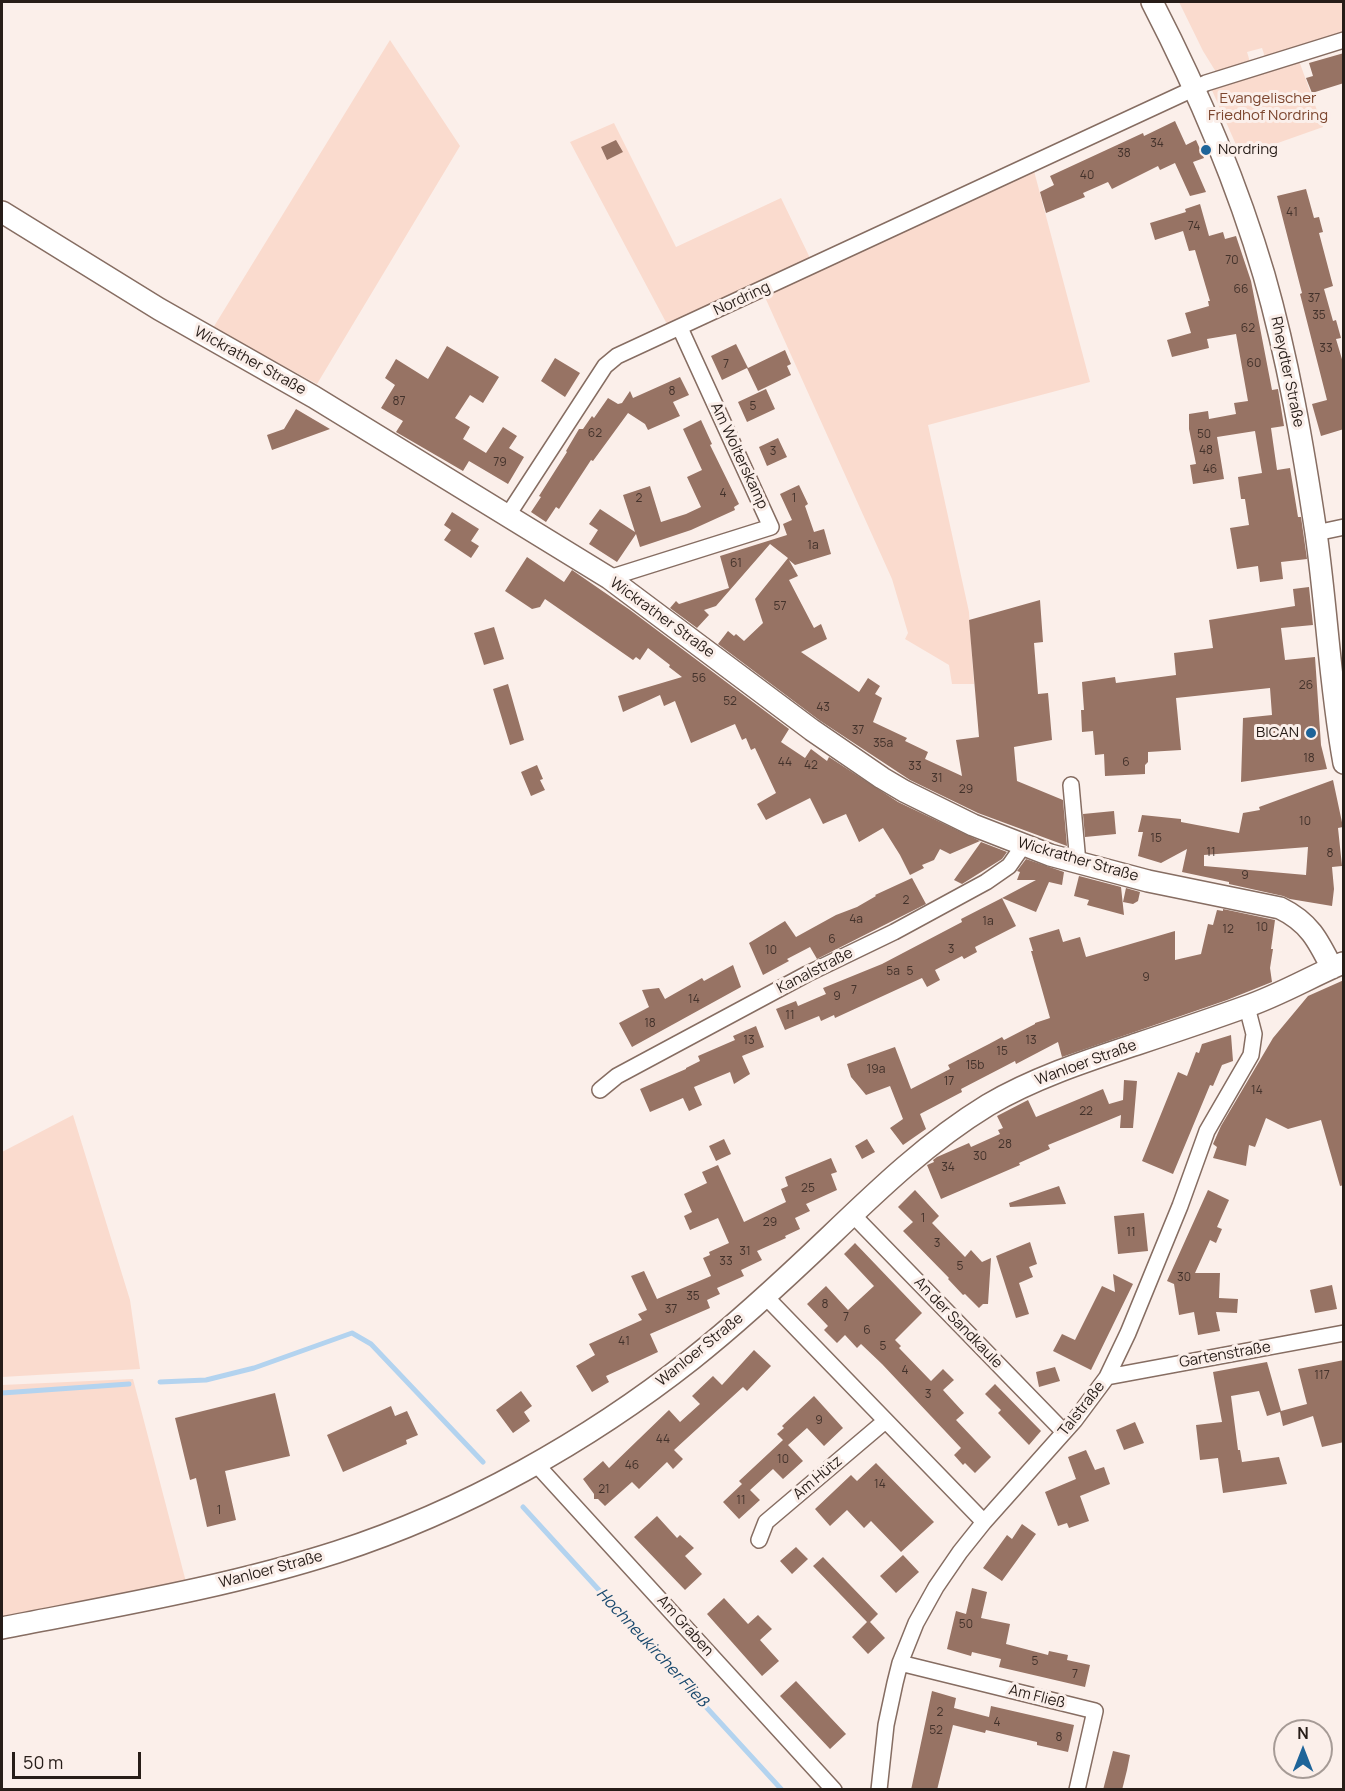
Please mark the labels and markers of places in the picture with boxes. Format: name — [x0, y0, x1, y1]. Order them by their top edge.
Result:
place label: Nordring — [1218, 141, 1278, 159]
marker: Nordring — [1199, 143, 1213, 157]
place label: BICAN — [1256, 724, 1299, 742]
marker: BICAN — [1304, 726, 1318, 740]

